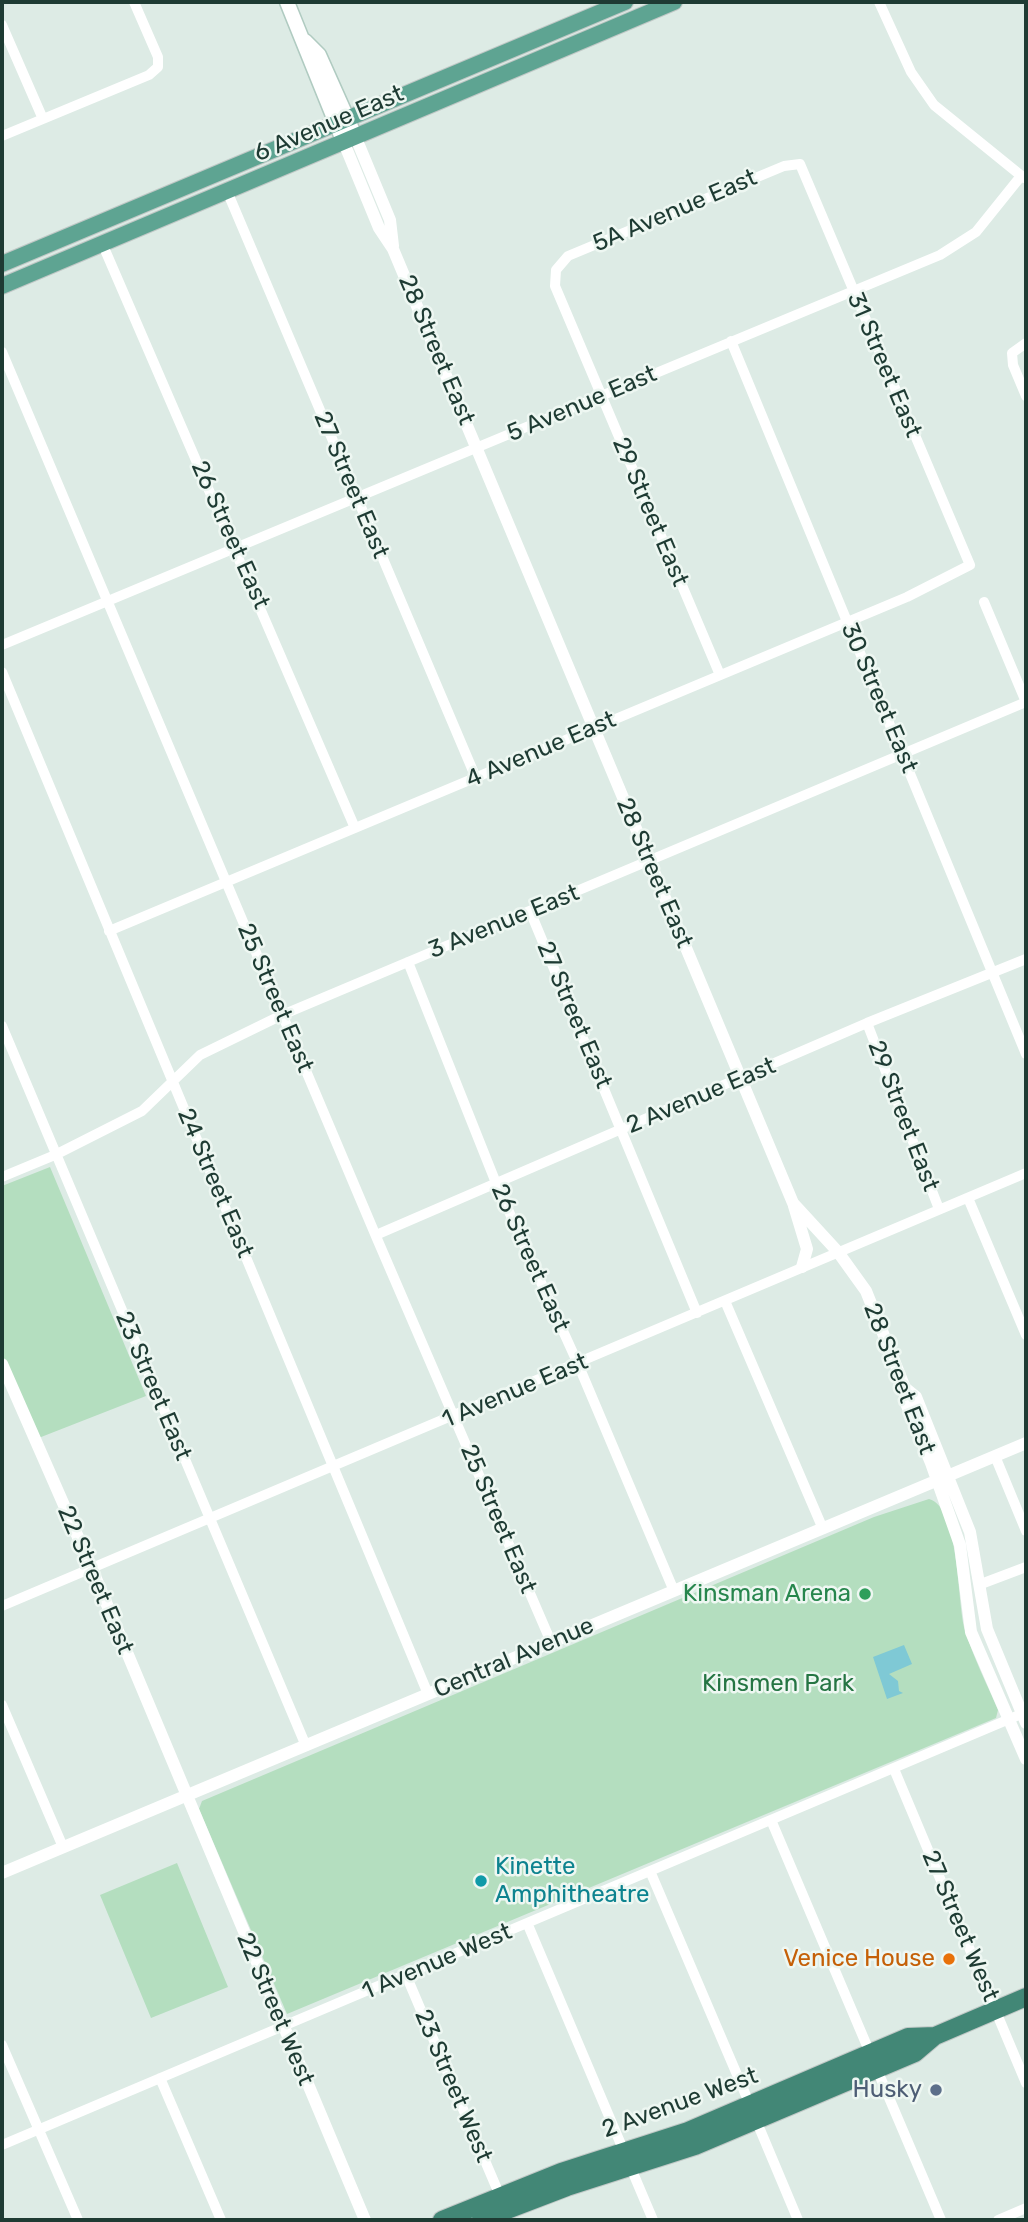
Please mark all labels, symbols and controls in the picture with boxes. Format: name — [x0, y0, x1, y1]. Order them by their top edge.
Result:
street label: 6 Avenue East — [250, 80, 408, 168]
street label: 5A Avenue East — [589, 163, 761, 259]
street label: 28 Street East — [392, 271, 480, 429]
street label: 31 Street East — [841, 288, 927, 442]
street label: 5 Avenue East — [503, 360, 661, 448]
street label: 27 Street East — [307, 407, 395, 563]
street label: 29 Street East — [606, 433, 694, 591]
street label: 26 Street East — [184, 456, 276, 614]
street label: 30 Street East — [834, 619, 924, 777]
street label: 4 Avenue East — [462, 705, 620, 795]
street label: 28 Street East — [610, 794, 698, 952]
street label: 3 Avenue East — [425, 879, 583, 965]
street label: 25 Street East — [231, 919, 319, 1077]
street label: 27 Street East — [530, 937, 618, 1093]
street label: 29 Street East — [861, 1037, 945, 1195]
street label: 2 Avenue East — [622, 1052, 780, 1140]
street label: 24 Street East — [171, 1104, 259, 1262]
street label: 26 Street East — [484, 1179, 576, 1337]
street label: 28 Street East — [857, 1299, 941, 1459]
street label: 23 Street East — [109, 1307, 197, 1465]
street label: 1 Avenue East — [438, 1347, 592, 1435]
street label: 25 Street East — [454, 1440, 542, 1598]
street label: 22 Street East — [51, 1501, 139, 1659]
place label: Kinsman Arena — [683, 1580, 851, 1608]
marker: Kinsman Arena — [857, 1586, 873, 1602]
street label: Central Avenue — [430, 1611, 598, 1705]
park label: Kinsmen Park — [702, 1670, 854, 1698]
street label: 27 Street West — [915, 1846, 1005, 2006]
place label: Kinette Amphitheatre — [495, 1853, 649, 1909]
marker: Kinette Amphitheatre — [473, 1873, 489, 1889]
street label: 1 Avenue West — [358, 1918, 516, 2006]
street label: 22 Street West — [230, 1928, 320, 2090]
place label: Venice House — [783, 1945, 935, 1973]
marker: Venice House — [941, 1951, 957, 1967]
street label: 23 Street West — [408, 2005, 498, 2167]
street label: 2 Avenue West — [598, 2061, 762, 2145]
place label: Husky — [853, 2076, 922, 2104]
marker: Husky — [928, 2082, 944, 2098]

